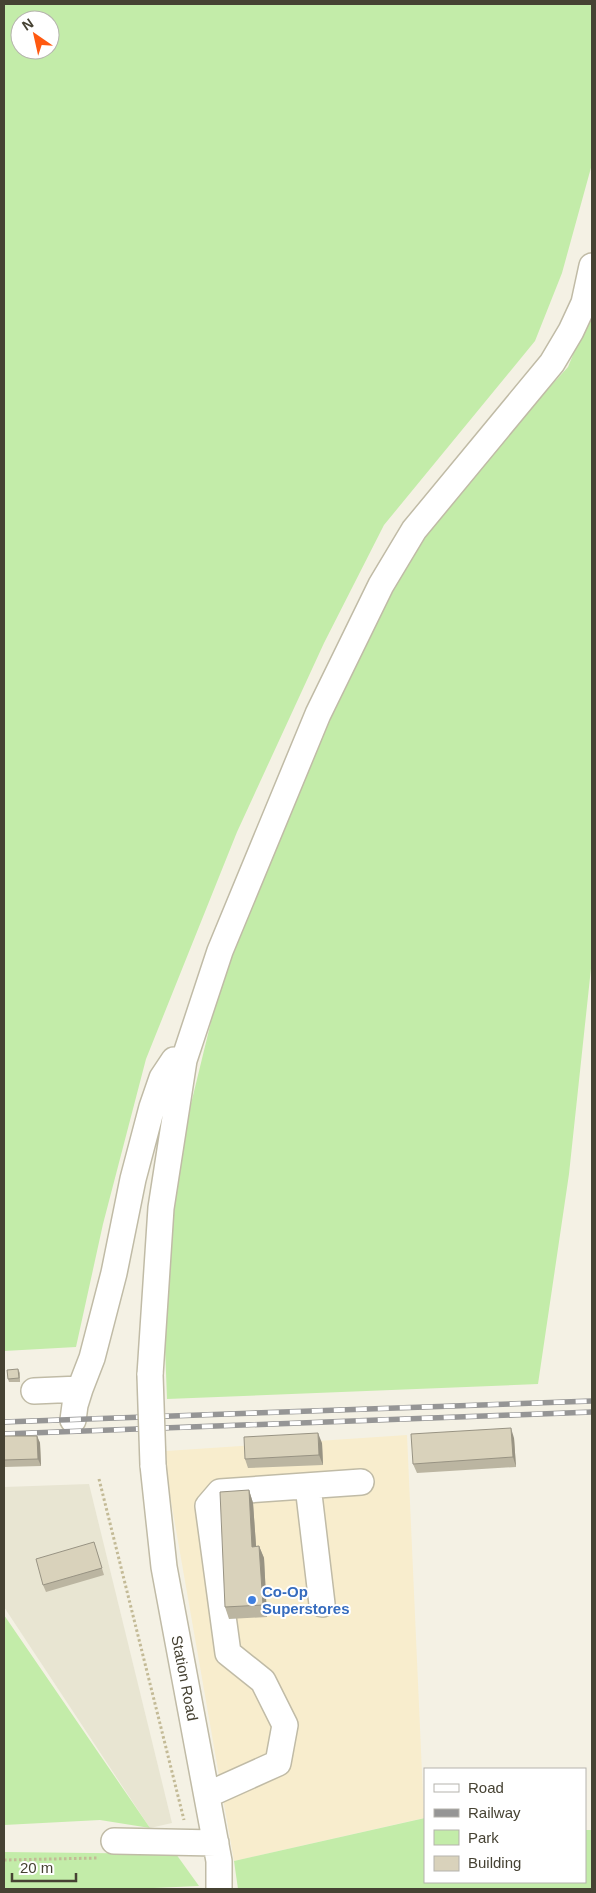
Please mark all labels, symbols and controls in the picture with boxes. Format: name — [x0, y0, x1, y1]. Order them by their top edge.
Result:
north arrow — [10, 10, 60, 60]
text: N — [19, 15, 36, 34]
place label: Co-Op Superstores — [262, 1583, 350, 1617]
marker: Co-Op Superstores — [246, 1594, 258, 1606]
street label: Station Road — [168, 1634, 202, 1722]
legend — [424, 1768, 586, 1883]
text: Road — [468, 1779, 504, 1796]
text: Railway — [468, 1804, 521, 1821]
text: Park — [468, 1829, 499, 1846]
scale bar — [12, 1850, 76, 1882]
text: Building — [468, 1854, 521, 1871]
text: 20 m — [20, 1859, 53, 1876]

